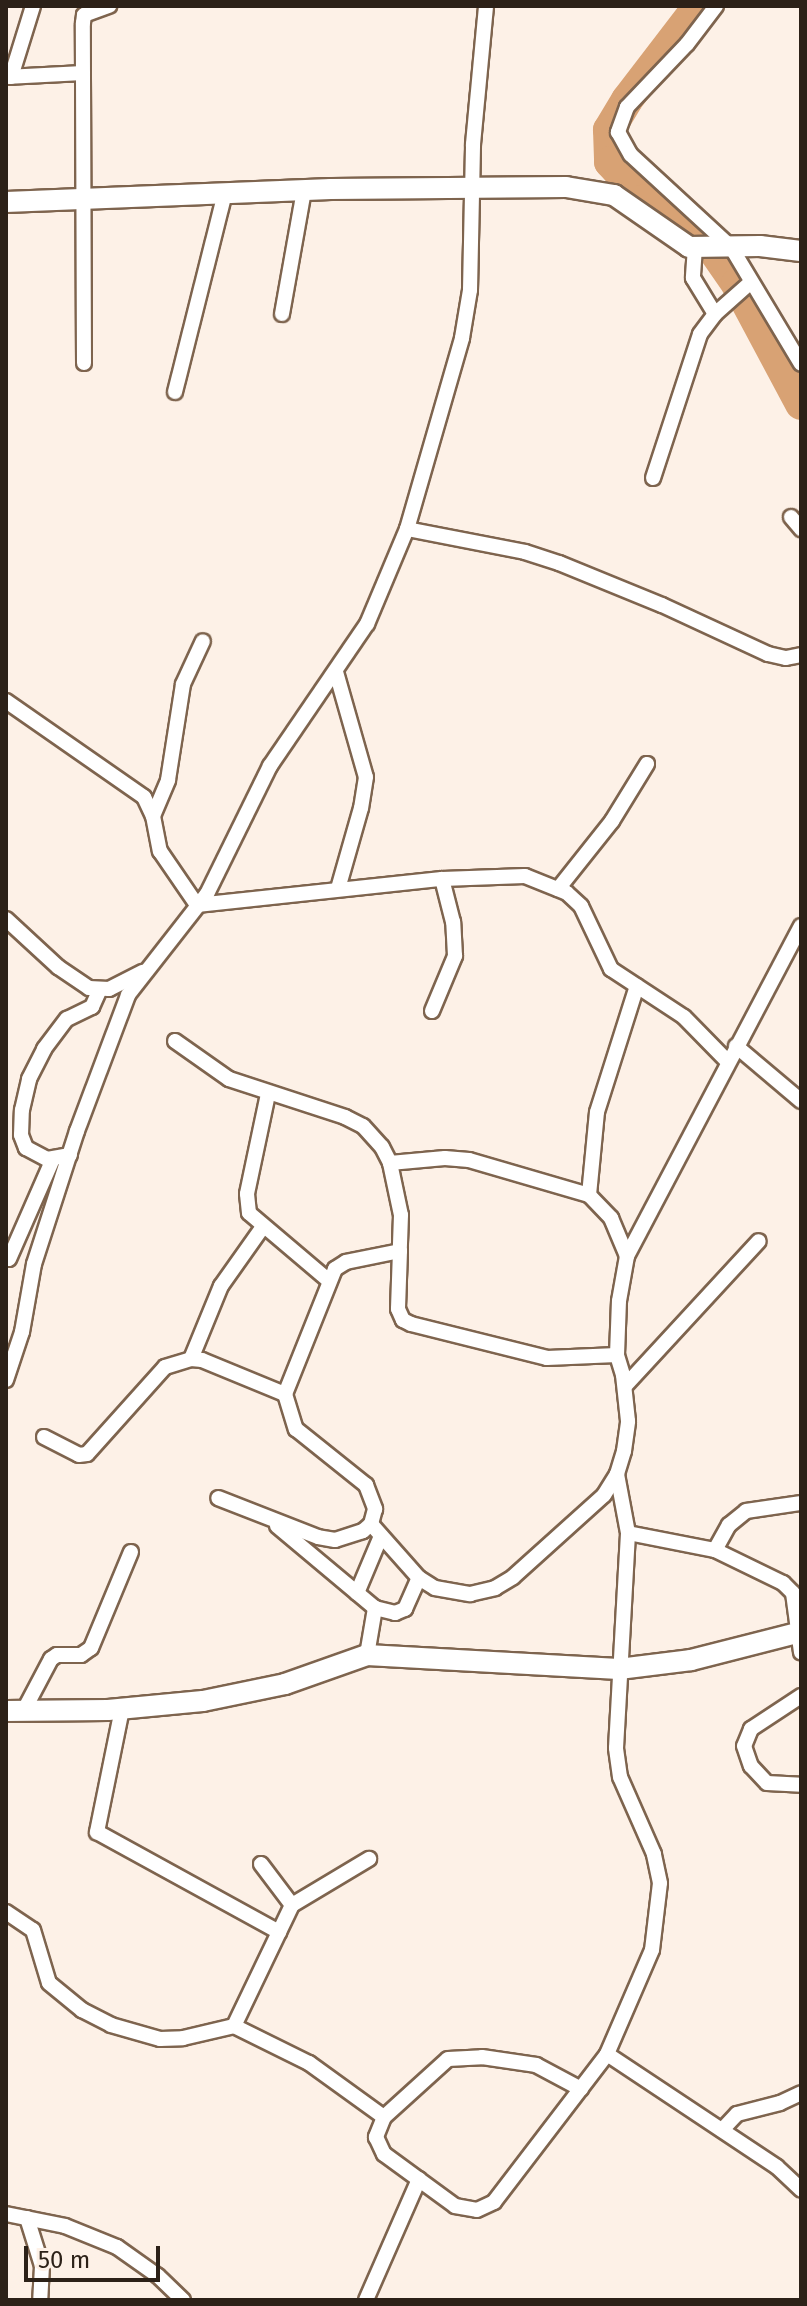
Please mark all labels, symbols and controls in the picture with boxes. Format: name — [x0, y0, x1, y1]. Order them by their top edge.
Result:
scale bar — [28, 2230, 164, 2280]
text: 50 m — [38, 2246, 90, 2274]

